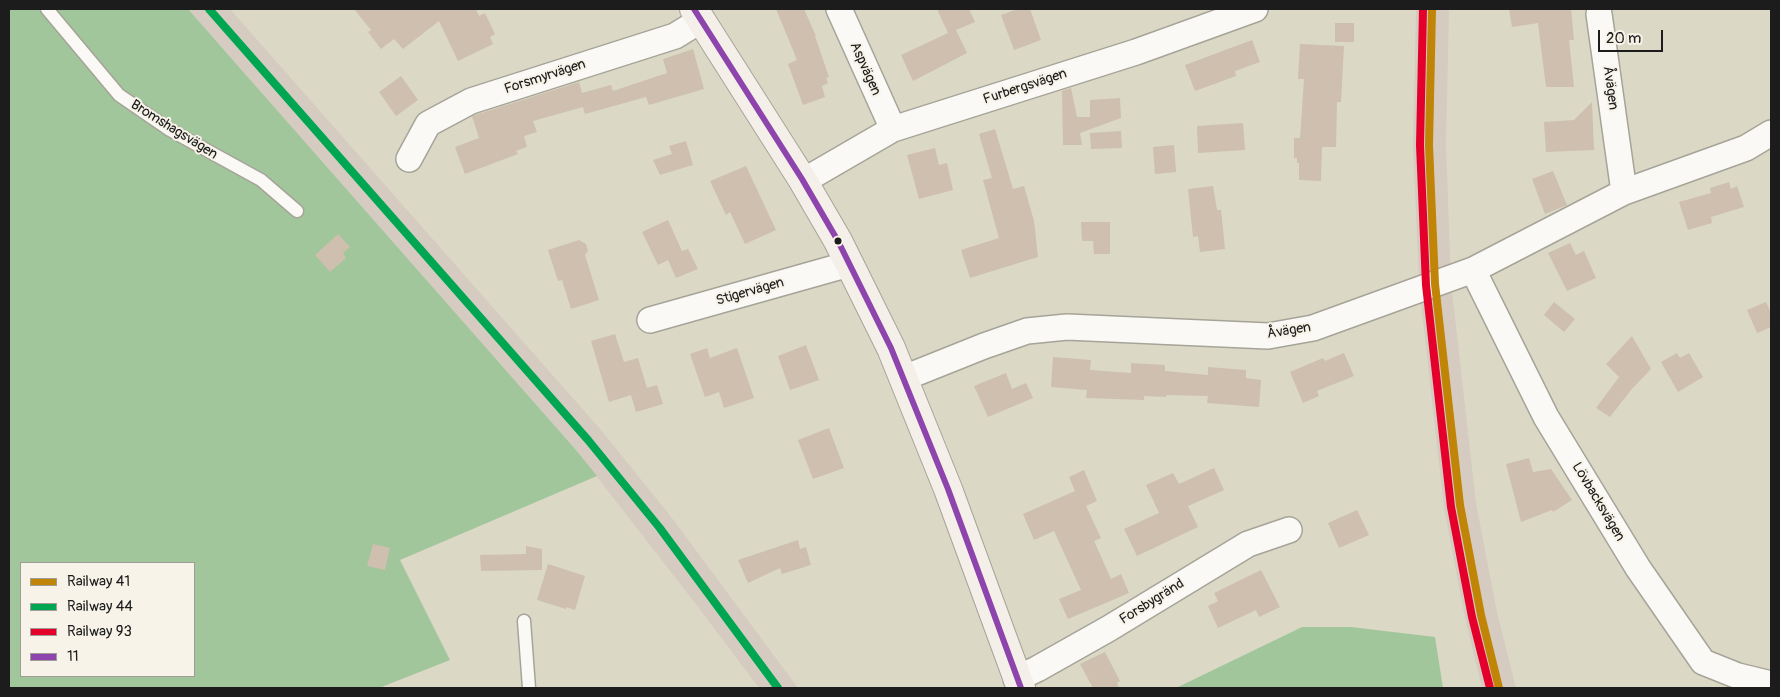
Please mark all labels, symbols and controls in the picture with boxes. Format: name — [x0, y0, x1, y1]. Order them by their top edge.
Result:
scale bar — [1600, 20, 1665, 52]
text: 20 m — [1606, 29, 1641, 48]
street label: Aspvägen — [846, 40, 884, 98]
street label: Forsmyrvägen — [502, 56, 588, 98]
street label: Åvägen — [1599, 65, 1621, 111]
street label: Furbergsvägen — [981, 66, 1069, 108]
street label: Bromshagsvägen — [128, 97, 220, 163]
unlabelled marker — [833, 236, 843, 246]
street label: Stigervägen — [714, 274, 786, 310]
street label: Åvägen — [1266, 319, 1312, 343]
street label: Lövbacksvägen — [1568, 460, 1628, 544]
legend — [20, 562, 195, 677]
text: Railway 41 — [67, 572, 130, 591]
street label: Forsbygränd — [1117, 576, 1187, 628]
text: Railway 44 — [67, 597, 133, 616]
text: Railway 93 — [67, 622, 132, 641]
text: 11 — [67, 647, 79, 666]

